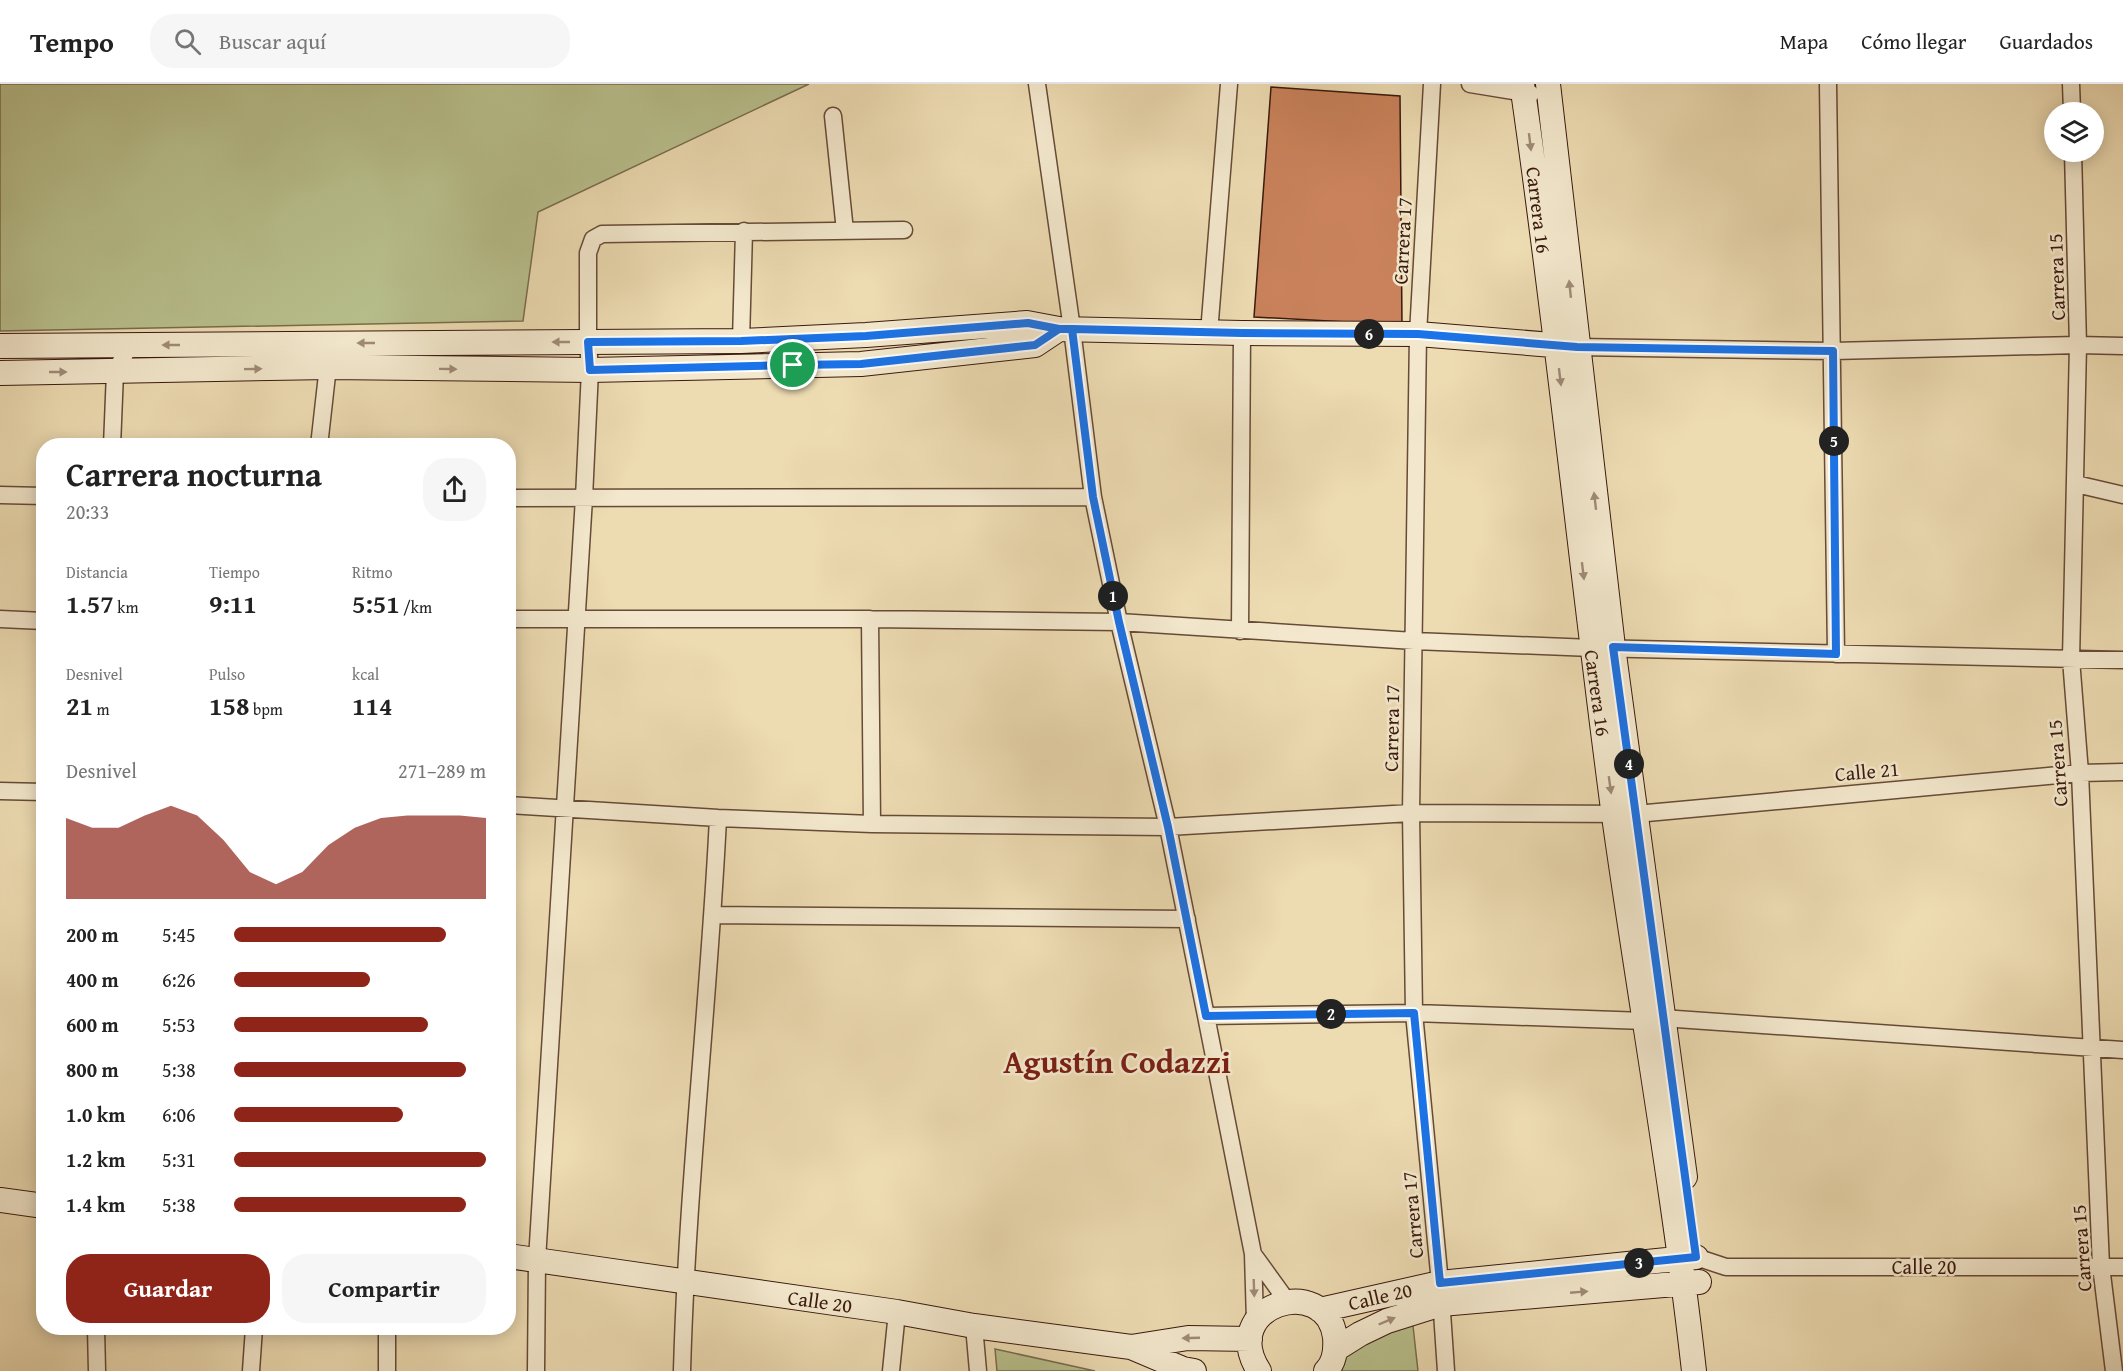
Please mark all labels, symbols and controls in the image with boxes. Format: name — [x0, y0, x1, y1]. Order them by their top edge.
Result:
search box — [150, 14, 570, 68]
text: Tempo — [30, 21, 114, 62]
icon: search — [171, 25, 204, 58]
text: Buscar aquí — [219, 25, 326, 57]
text: Mapa — [1780, 26, 1828, 57]
text: Cómo llegar — [1861, 26, 1966, 57]
text: Guardados — [1999, 26, 2093, 57]
map controls — [2044, 102, 2104, 162]
button: layers — [2044, 102, 2104, 162]
one-way arrow — [1525, 133, 1535, 152]
street label: Carrera 16 — [1519, 165, 1559, 255]
street label: Carrera 17 — [1385, 197, 1419, 285]
street label: Carrera 15 — [2040, 233, 2072, 321]
one-way arrow — [1565, 280, 1575, 299]
pin: 6 — [1354, 319, 1384, 349]
text: 6 — [1365, 322, 1373, 346]
one-way arrow — [551, 337, 570, 347]
one-way arrow — [356, 338, 375, 348]
pin — [767, 339, 818, 390]
one-way arrow — [161, 340, 180, 350]
icon: arrive — [776, 348, 809, 381]
one-way arrow — [244, 364, 263, 374]
one-way arrow — [439, 364, 458, 373]
one-way arrow — [49, 367, 68, 377]
one-way arrow — [1555, 368, 1565, 387]
pin: 5 — [1819, 426, 1849, 456]
text: 5 — [1830, 429, 1838, 453]
text: Carrera nocturna — [66, 450, 322, 498]
button: share — [423, 458, 486, 521]
one-way arrow — [1591, 491, 1600, 510]
text: 20:33 — [66, 497, 109, 526]
text: Distancia — [66, 560, 128, 584]
text: Tiempo — [209, 560, 260, 584]
text: Ritmo — [352, 560, 393, 584]
one-way arrow — [1578, 561, 1588, 580]
pin: 1 — [1098, 581, 1128, 611]
text: 1.57 — [66, 584, 114, 623]
text: 9:11 — [209, 584, 257, 623]
text: 5:51 — [352, 584, 400, 623]
text: 1 — [1109, 584, 1117, 608]
text: km — [114, 595, 138, 619]
text: /km — [400, 595, 432, 619]
street label: Carrera 16 — [1578, 648, 1618, 738]
text: Desnivel — [66, 662, 123, 686]
text: Pulso — [209, 662, 245, 686]
text: kcal — [352, 662, 379, 686]
street label: Carrera 17 — [1376, 684, 1406, 772]
text: 21 — [66, 686, 93, 725]
text: 158 — [209, 686, 249, 725]
text: 114 — [352, 686, 392, 725]
text: m — [93, 697, 110, 721]
text: bpm — [249, 697, 283, 721]
street label: Carrera 15 — [2039, 719, 2075, 807]
pin: 4 — [1614, 749, 1644, 779]
text: 4 — [1625, 752, 1633, 776]
street label: Calle 21 — [1834, 754, 1900, 788]
text: Desnivel — [66, 756, 137, 785]
text: 271–289 m — [398, 756, 486, 785]
one-way arrow — [1606, 776, 1615, 795]
text: 200 m — [66, 920, 119, 949]
text: 5:45 — [162, 920, 196, 949]
text: 400 m — [66, 965, 119, 994]
text: 6:26 — [162, 965, 196, 994]
pin: 2 — [1316, 999, 1346, 1029]
text: 2 — [1327, 1002, 1335, 1026]
text: 600 m — [66, 1010, 119, 1039]
text: 5:53 — [162, 1010, 196, 1039]
district label: Agustín Codazzi — [1003, 1038, 1231, 1085]
text: 800 m — [66, 1055, 119, 1084]
text: 5:38 — [162, 1055, 196, 1084]
text: 1.0 km — [66, 1100, 125, 1129]
text: 6:06 — [162, 1100, 196, 1129]
text: 1.2 km — [66, 1145, 125, 1174]
text: 5:31 — [162, 1145, 196, 1174]
street label: Carrera 17 — [1394, 1170, 1430, 1260]
text: 1.4 km — [66, 1190, 125, 1219]
text: 5:38 — [162, 1190, 196, 1219]
street label: Carrera 15 — [2063, 1204, 2099, 1292]
pin: 3 — [1624, 1248, 1654, 1278]
text: 3 — [1635, 1251, 1643, 1275]
street label: Calle 20 — [1892, 1252, 1956, 1281]
button: Guardar — [66, 1254, 270, 1323]
button: Compartir — [282, 1254, 486, 1323]
street label: Calle 20 — [1345, 1275, 1415, 1317]
one-way arrow — [1249, 1278, 1259, 1297]
street label: Calle 20 — [786, 1282, 854, 1320]
one-way arrow — [1570, 1288, 1589, 1297]
one-way arrow — [1379, 1316, 1397, 1326]
one-way arrow — [1182, 1334, 1201, 1343]

